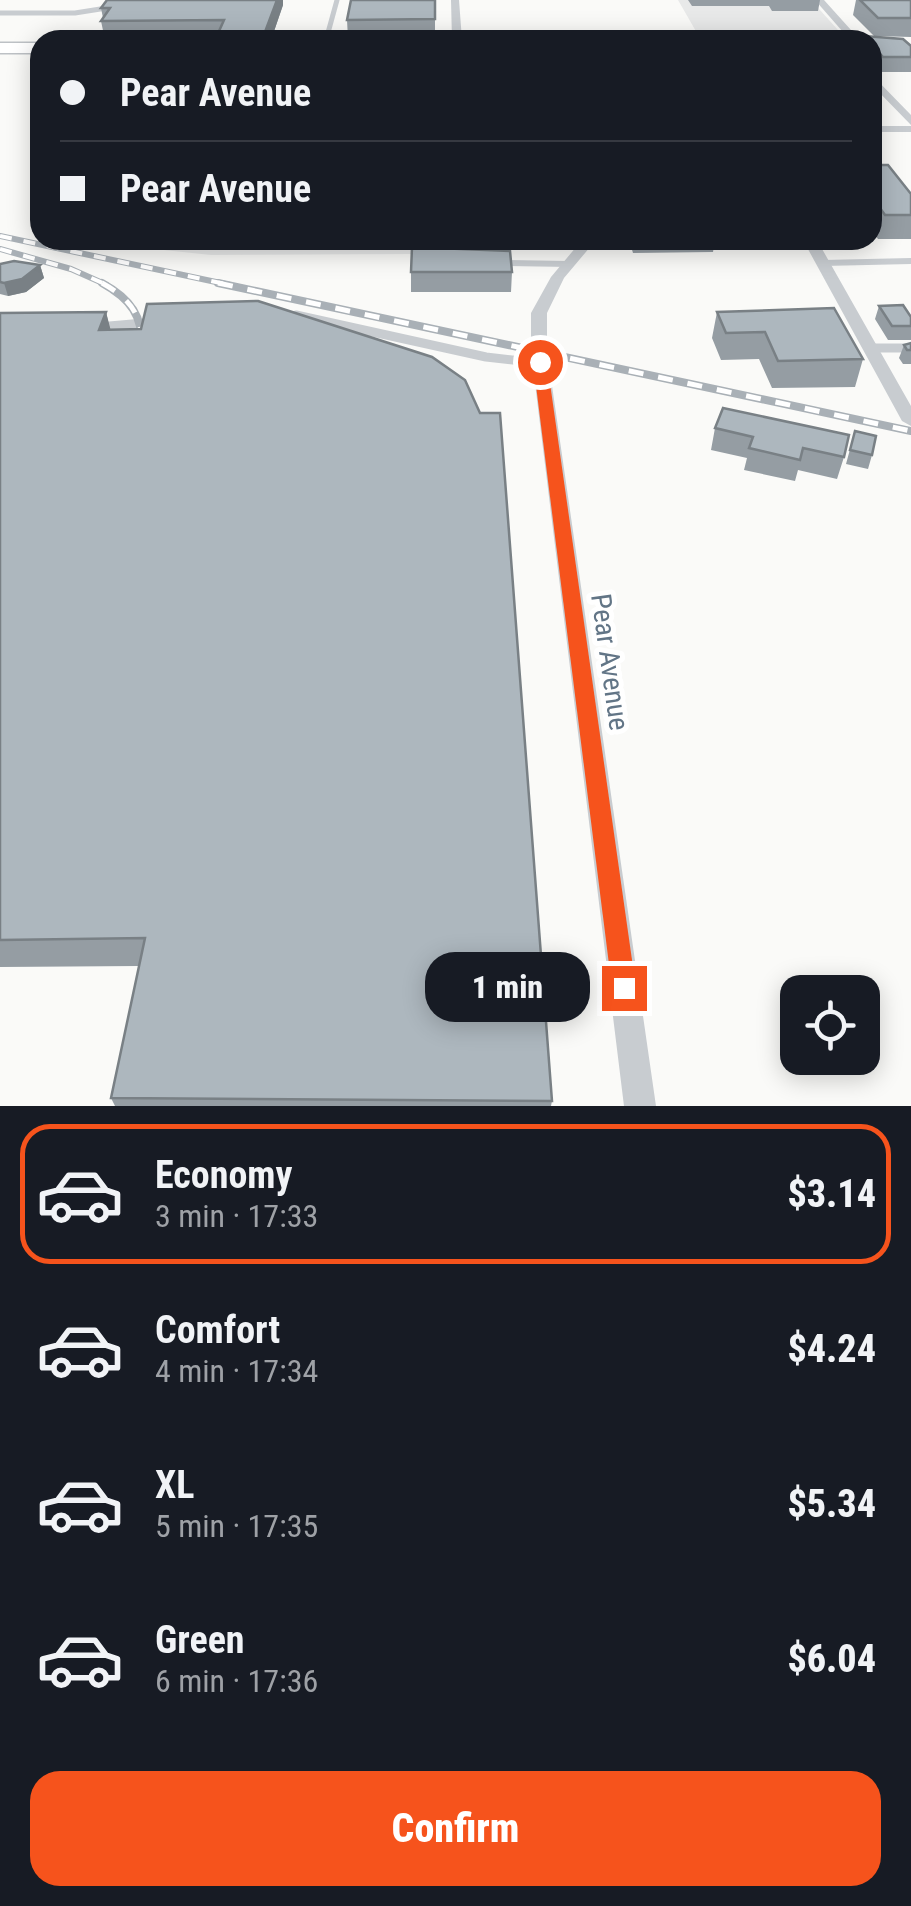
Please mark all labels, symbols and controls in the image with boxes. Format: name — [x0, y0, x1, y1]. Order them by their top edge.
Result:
text: Pear Avenue — [120, 71, 311, 115]
text: Pear Avenue — [120, 167, 311, 211]
route start — [518, 340, 563, 385]
street label: Pear Avenue — [584, 592, 636, 732]
callout: 1 min — [424, 953, 589, 1023]
route end — [602, 966, 647, 1011]
text: 1 min — [472, 968, 543, 1006]
map controls — [780, 975, 880, 1075]
button: locate — [780, 975, 880, 1075]
icon: car — [35, 1149, 125, 1239]
text: Economy — [155, 1153, 292, 1197]
text: $3.14 — [787, 1172, 876, 1216]
text: 3 min · 17:33 — [155, 1197, 318, 1235]
icon: car — [35, 1304, 125, 1394]
text: Comfort — [155, 1308, 280, 1352]
text: $4.24 — [787, 1327, 876, 1371]
text: 4 min · 17:34 — [155, 1352, 318, 1390]
icon: car — [35, 1459, 125, 1549]
text: XL — [155, 1463, 194, 1507]
text: $5.34 — [787, 1482, 876, 1526]
text: 5 min · 17:35 — [155, 1507, 318, 1545]
icon: car — [35, 1614, 125, 1704]
text: Green — [155, 1618, 245, 1662]
text: $6.04 — [787, 1637, 876, 1681]
text: 6 min · 17:36 — [155, 1662, 318, 1700]
button: Confirm — [30, 1771, 881, 1886]

